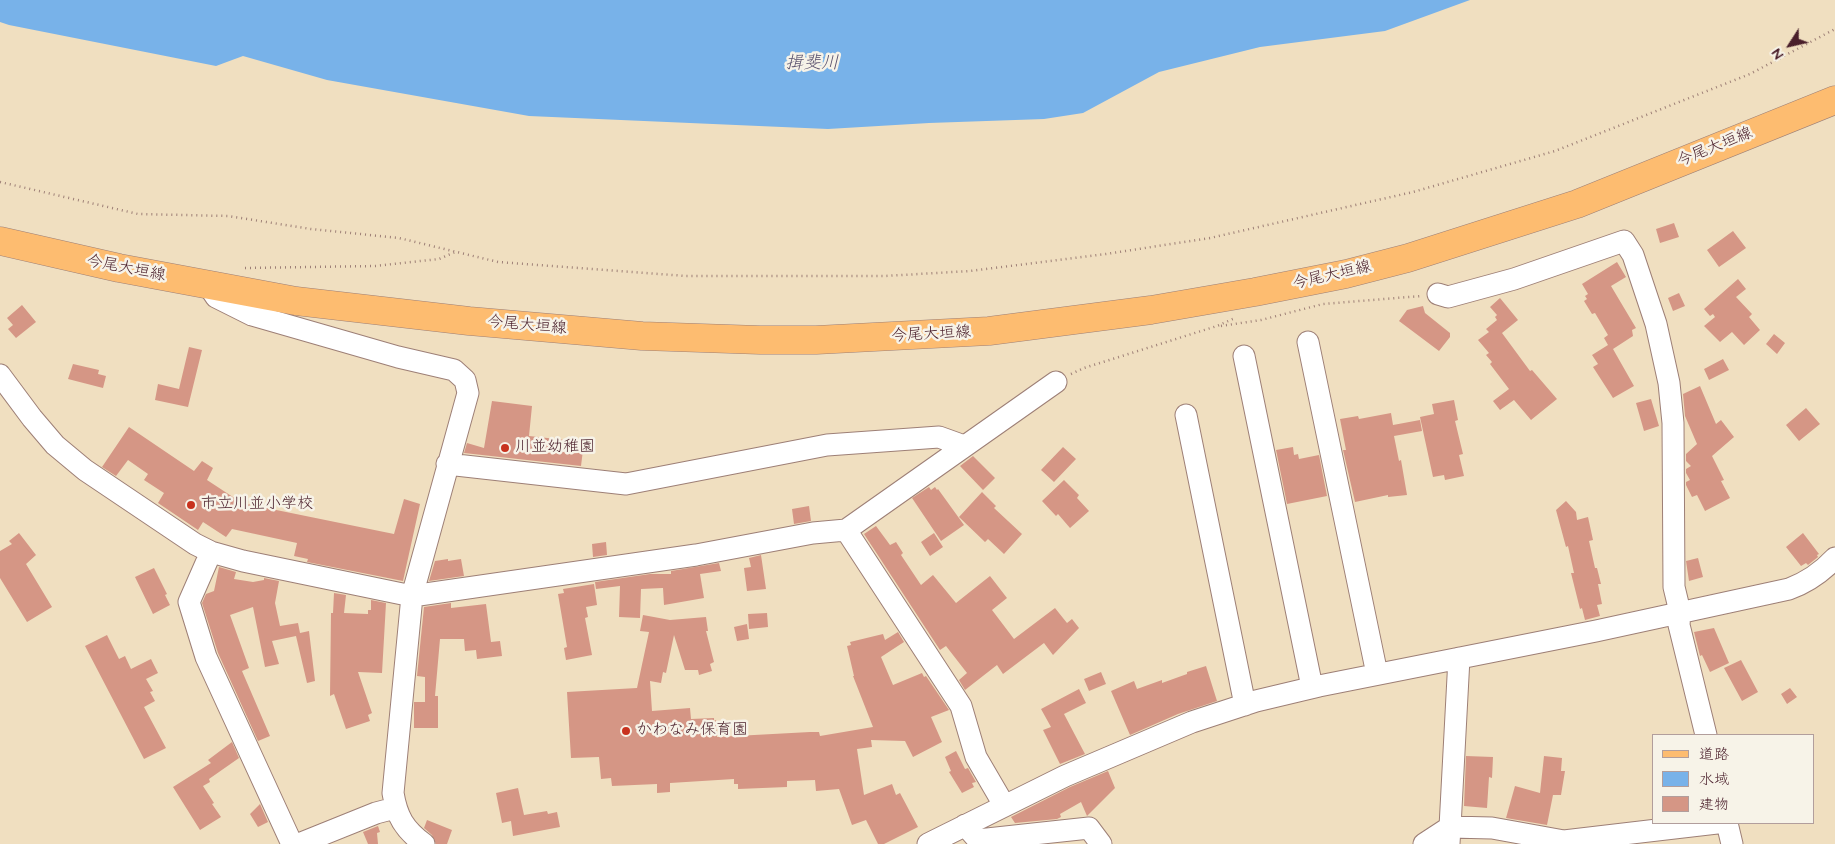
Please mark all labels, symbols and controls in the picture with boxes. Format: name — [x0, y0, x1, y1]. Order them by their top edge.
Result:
north arrow — [1765, 20, 1815, 70]
text: N — [1767, 44, 1788, 63]
water label: 揖斐川 — [785, 53, 839, 75]
street label: 今尾大垣線 — [1674, 124, 1756, 172]
street label: 今尾大垣線 — [85, 252, 167, 286]
street label: 今尾大垣線 — [1291, 258, 1373, 294]
street label: 今尾大垣線 — [486, 313, 568, 339]
street label: 今尾大垣線 — [891, 323, 971, 347]
place label: 川並幼稚園 — [515, 438, 595, 458]
marker: 川並幼稚園 — [499, 442, 511, 454]
place label: 市立川並小学校 — [201, 495, 313, 515]
marker: 市立川並小学校 — [185, 499, 197, 511]
place label: かわなみ保育園 — [636, 721, 748, 741]
marker: かわなみ保育園 — [620, 725, 632, 737]
legend — [1652, 734, 1815, 824]
text: 道路 — [1699, 744, 1729, 765]
text: 水域 — [1699, 769, 1729, 790]
text: 建物 — [1699, 794, 1729, 815]

